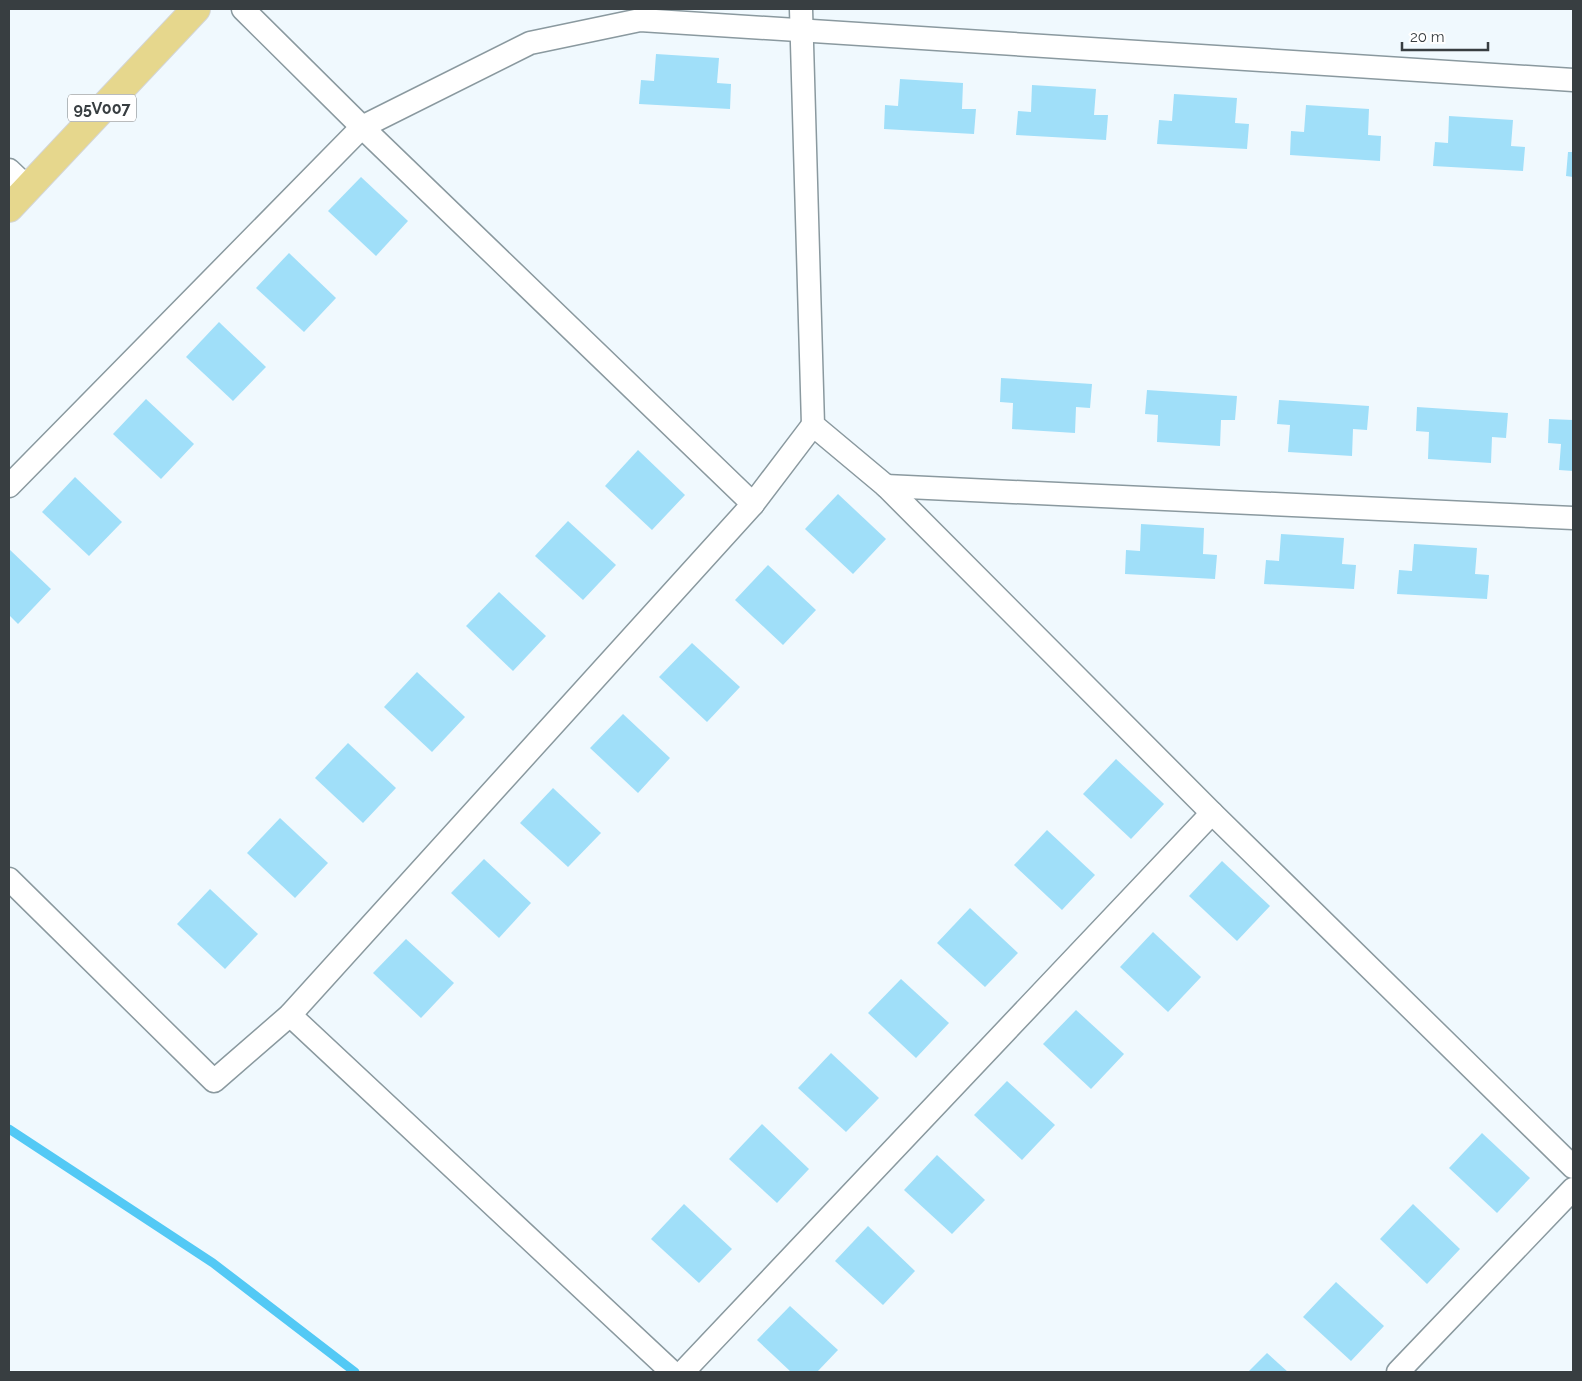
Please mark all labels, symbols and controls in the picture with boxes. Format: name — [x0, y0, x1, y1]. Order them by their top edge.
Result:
scale bar — [1402, 20, 1488, 52]
text: 20 m — [1410, 28, 1445, 46]
road number: 95V007 — [68, 95, 136, 122]

